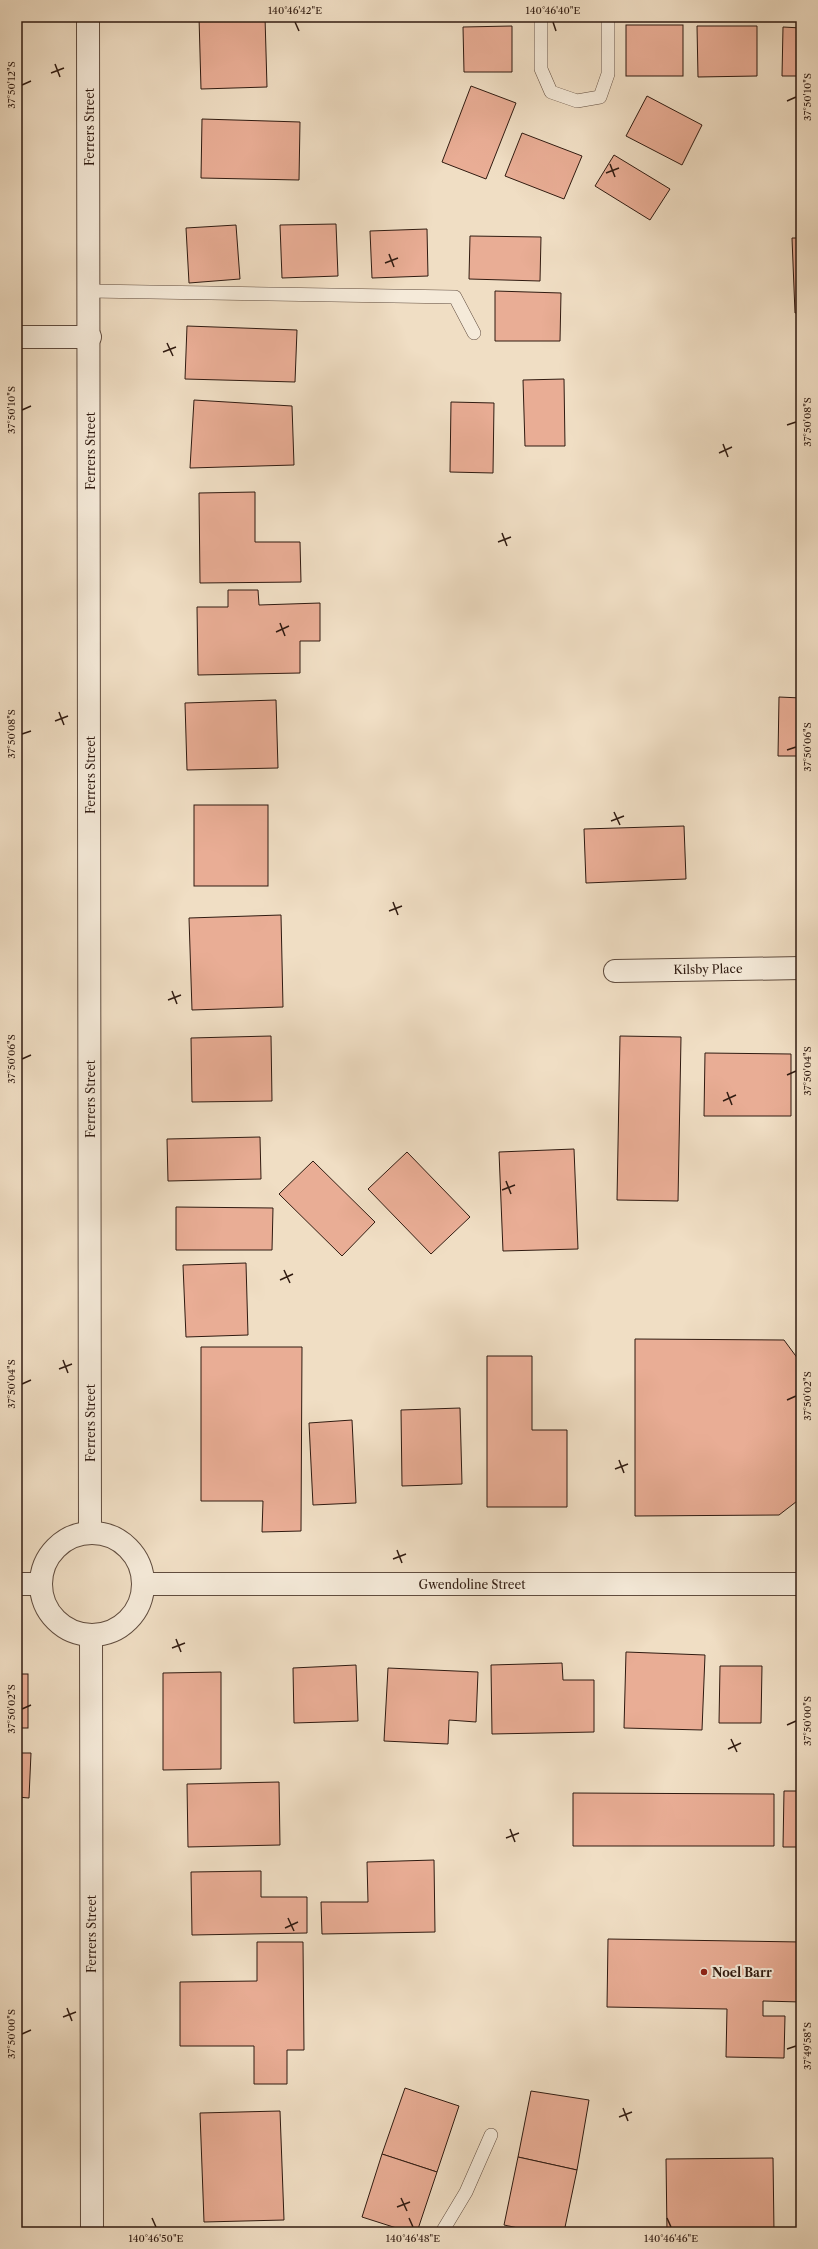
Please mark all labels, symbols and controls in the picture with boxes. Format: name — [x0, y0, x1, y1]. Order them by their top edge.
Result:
text: 140°46'42"E — [268, 4, 322, 17]
text: 140°46'40"E — [526, 4, 580, 17]
text: 37°50'12"S — [5, 61, 18, 109]
text: 37°50'10"S — [801, 73, 814, 121]
street label: Ferrers Street — [82, 87, 97, 166]
text: 37°50'10"S — [5, 386, 18, 434]
text: 37°50'08"S — [801, 397, 814, 447]
street label: Ferrers Street — [83, 411, 98, 490]
text: 37°50'08"S — [5, 709, 18, 759]
text: 37°50'06"S — [801, 722, 814, 772]
street label: Ferrers Street — [83, 735, 98, 814]
street label: Kilsby Place — [673, 961, 743, 977]
text: 37°50'06"S — [5, 1034, 18, 1084]
text: 37°50'04"S — [801, 1046, 814, 1096]
street label: Ferrers Street — [83, 1059, 98, 1138]
text: 37°50'04"S — [5, 1359, 18, 1409]
text: 37°50'02"S — [801, 1371, 814, 1421]
street label: Ferrers Street — [83, 1383, 98, 1462]
street label: Gwendoline Street — [419, 1577, 526, 1592]
text: 37°50'02"S — [5, 1684, 18, 1734]
text: 37°50'00"S — [801, 1696, 814, 1746]
street label: Ferrers Street — [84, 1894, 99, 1973]
place label: Noel Barr — [712, 1965, 772, 1980]
marker: Noel Barr — [699, 1967, 709, 1977]
text: 37°50'00"S — [5, 2009, 18, 2059]
text: 37°49'58"S — [801, 2022, 814, 2070]
text: 140°46'50"E — [129, 2232, 184, 2245]
text: 140°46'48"E — [386, 2232, 440, 2245]
text: 140°46'46"E — [644, 2232, 698, 2245]

